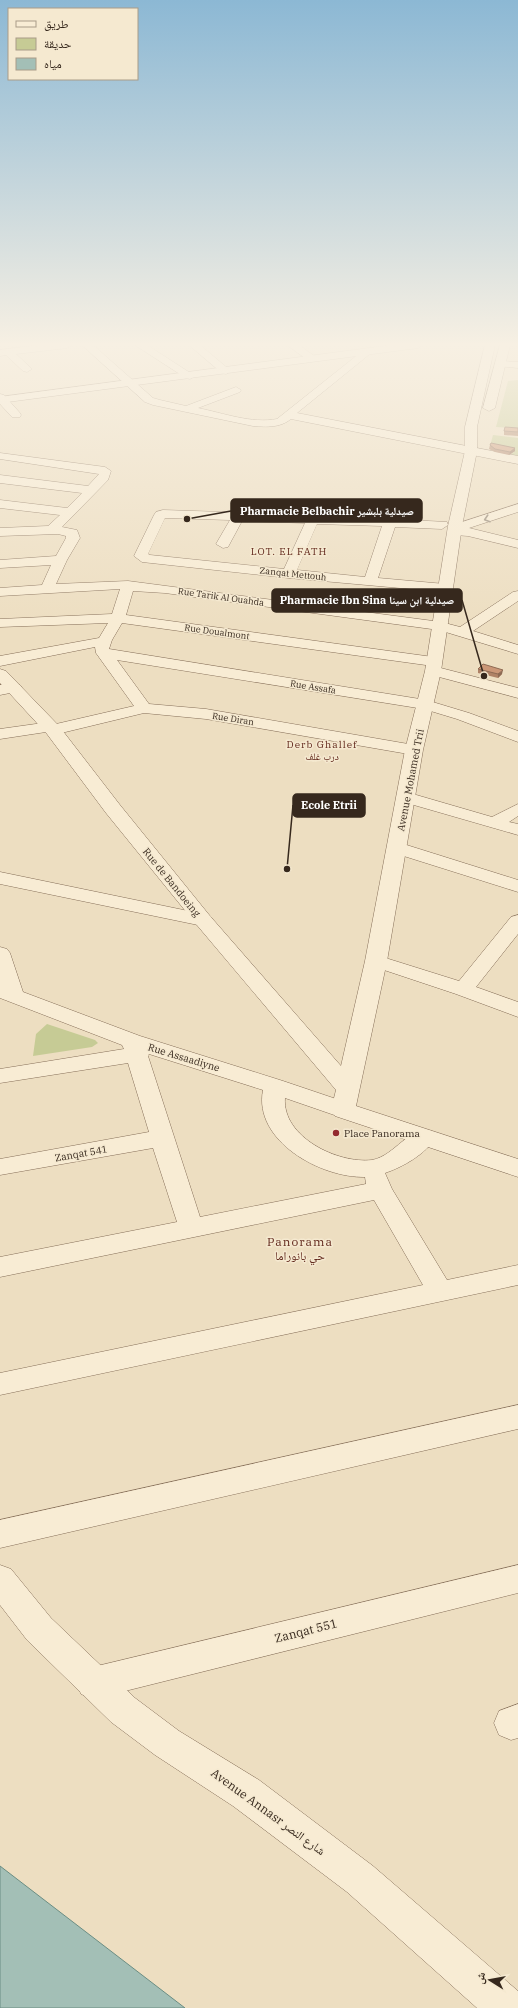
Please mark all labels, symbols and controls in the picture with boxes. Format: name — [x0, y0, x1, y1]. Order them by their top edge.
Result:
legend — [8, 8, 138, 80]
text: طريق — [44, 16, 69, 31]
text: حديقة — [44, 36, 72, 51]
text: مياه — [44, 56, 62, 71]
callout: Pharmacie Belbachir صيدلية بلبشير — [231, 499, 422, 522]
text: Pharmacie Belbachir صيدلية بلبشير — [240, 504, 414, 518]
one-way arrow — [483, 514, 490, 522]
district label: LOT. EL FATH — [251, 545, 327, 558]
street label: Zanqat Mettouh — [259, 565, 327, 583]
street label: Rue Tarik Al Ouahda — [177, 585, 265, 608]
callout: Pharmacie Ibn Sina صيدلية ابن سينا — [272, 589, 462, 612]
text: Pharmacie Ibn Sina صيدلية ابن سينا — [280, 593, 455, 608]
street label: Rue Doualmont — [184, 621, 250, 642]
street label: Rue Assafa — [289, 677, 337, 696]
street label: Rue Diran — [211, 710, 255, 727]
street label: Avenue Mohamed Trii — [394, 728, 427, 832]
district label: Derb Ghallef درب غلف — [287, 738, 357, 763]
callout: Ecole Etrii — [293, 794, 365, 817]
text: Ecole Etrii — [301, 798, 357, 812]
street label: Rue de Bandoeing — [140, 845, 204, 920]
street label: Rue Assaadiyne — [146, 1040, 221, 1075]
place label: Place Panorama — [344, 1127, 420, 1140]
marker: Place Panorama — [331, 1128, 341, 1138]
street label: Zanqat 541 — [54, 1142, 109, 1165]
district label: Panorama حي بانوراما — [267, 1234, 333, 1266]
street label: Zanqat 551 — [273, 1615, 339, 1646]
street label: Avenue Annasr شارع النصر — [208, 1765, 328, 1859]
north arrow — [470, 1960, 510, 2000]
text: ش — [472, 1971, 489, 1985]

